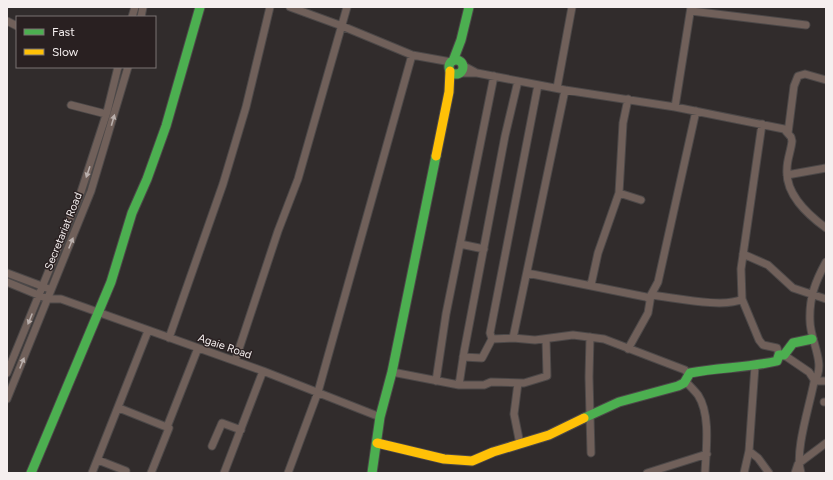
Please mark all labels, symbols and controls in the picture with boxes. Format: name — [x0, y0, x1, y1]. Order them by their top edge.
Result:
legend — [16, 16, 156, 68]
text: Fast — [52, 25, 75, 39]
text: Slow — [52, 45, 79, 59]
one-way arrow — [110, 114, 116, 126]
one-way arrow — [85, 166, 91, 178]
street label: Secretariat Road — [42, 191, 85, 272]
one-way arrow — [69, 236, 75, 248]
one-way arrow — [26, 313, 32, 325]
street label: Agaie Road — [196, 331, 253, 362]
one-way arrow — [19, 356, 25, 368]

